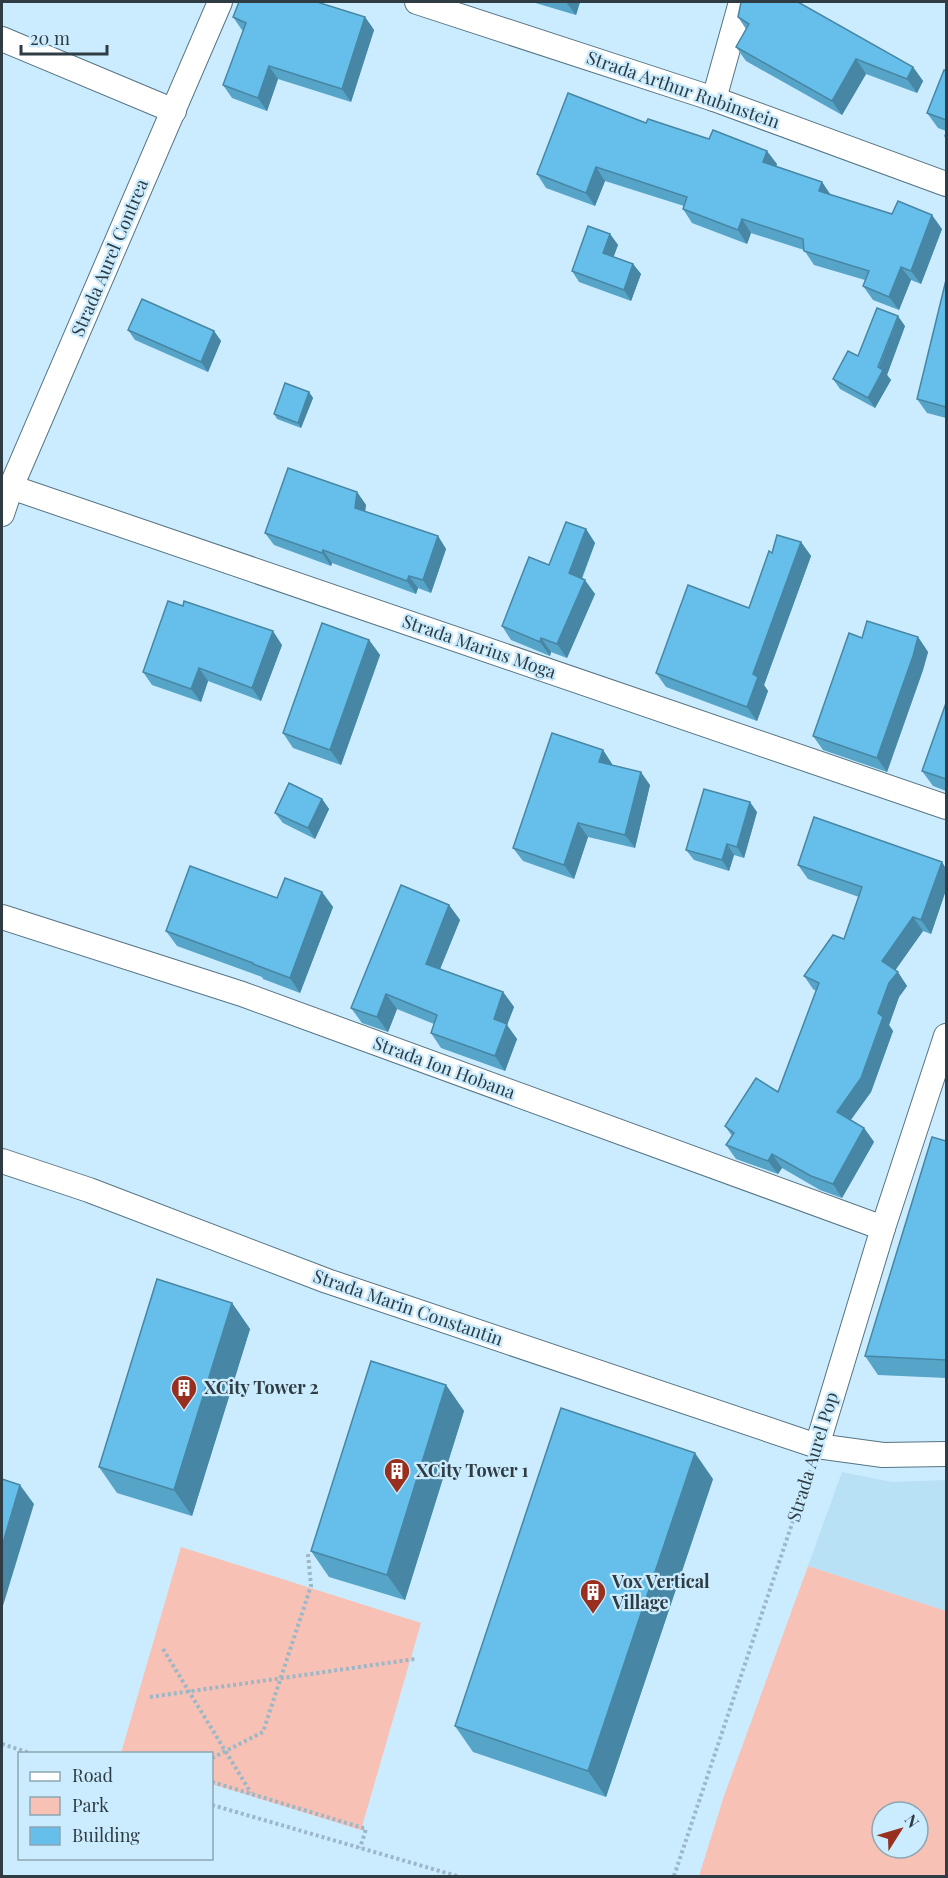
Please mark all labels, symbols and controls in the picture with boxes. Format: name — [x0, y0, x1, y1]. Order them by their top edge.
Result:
scale bar — [21, 18, 106, 56]
text: 20 m — [30, 26, 70, 50]
street label: Strada Arthur Rubinstein — [584, 45, 783, 134]
street label: Strada Aurel Contrea — [65, 175, 153, 340]
street label: Strada Marius Moga — [399, 608, 559, 684]
street label: Strada Ion Hobana — [370, 1030, 519, 1104]
street label: Strada Marin Constantin — [310, 1263, 507, 1351]
building icon: XCity Tower 2 — [169, 1373, 199, 1411]
place label: XCity Tower 2 — [204, 1375, 319, 1399]
street label: Strada Aurel Pop — [781, 1389, 843, 1525]
building icon: XCity Tower 1 — [382, 1456, 412, 1494]
place label: XCity Tower 1 — [416, 1458, 528, 1482]
place label: Vox Vertical Village — [611, 1569, 710, 1614]
building icon: Vox Vertical Village — [578, 1577, 608, 1615]
legend — [18, 1752, 213, 1860]
text: Road — [72, 1763, 113, 1787]
text: Park — [72, 1793, 109, 1817]
north arrow — [870, 1800, 930, 1860]
text: N — [901, 1810, 925, 1832]
text: Building — [72, 1823, 140, 1847]

